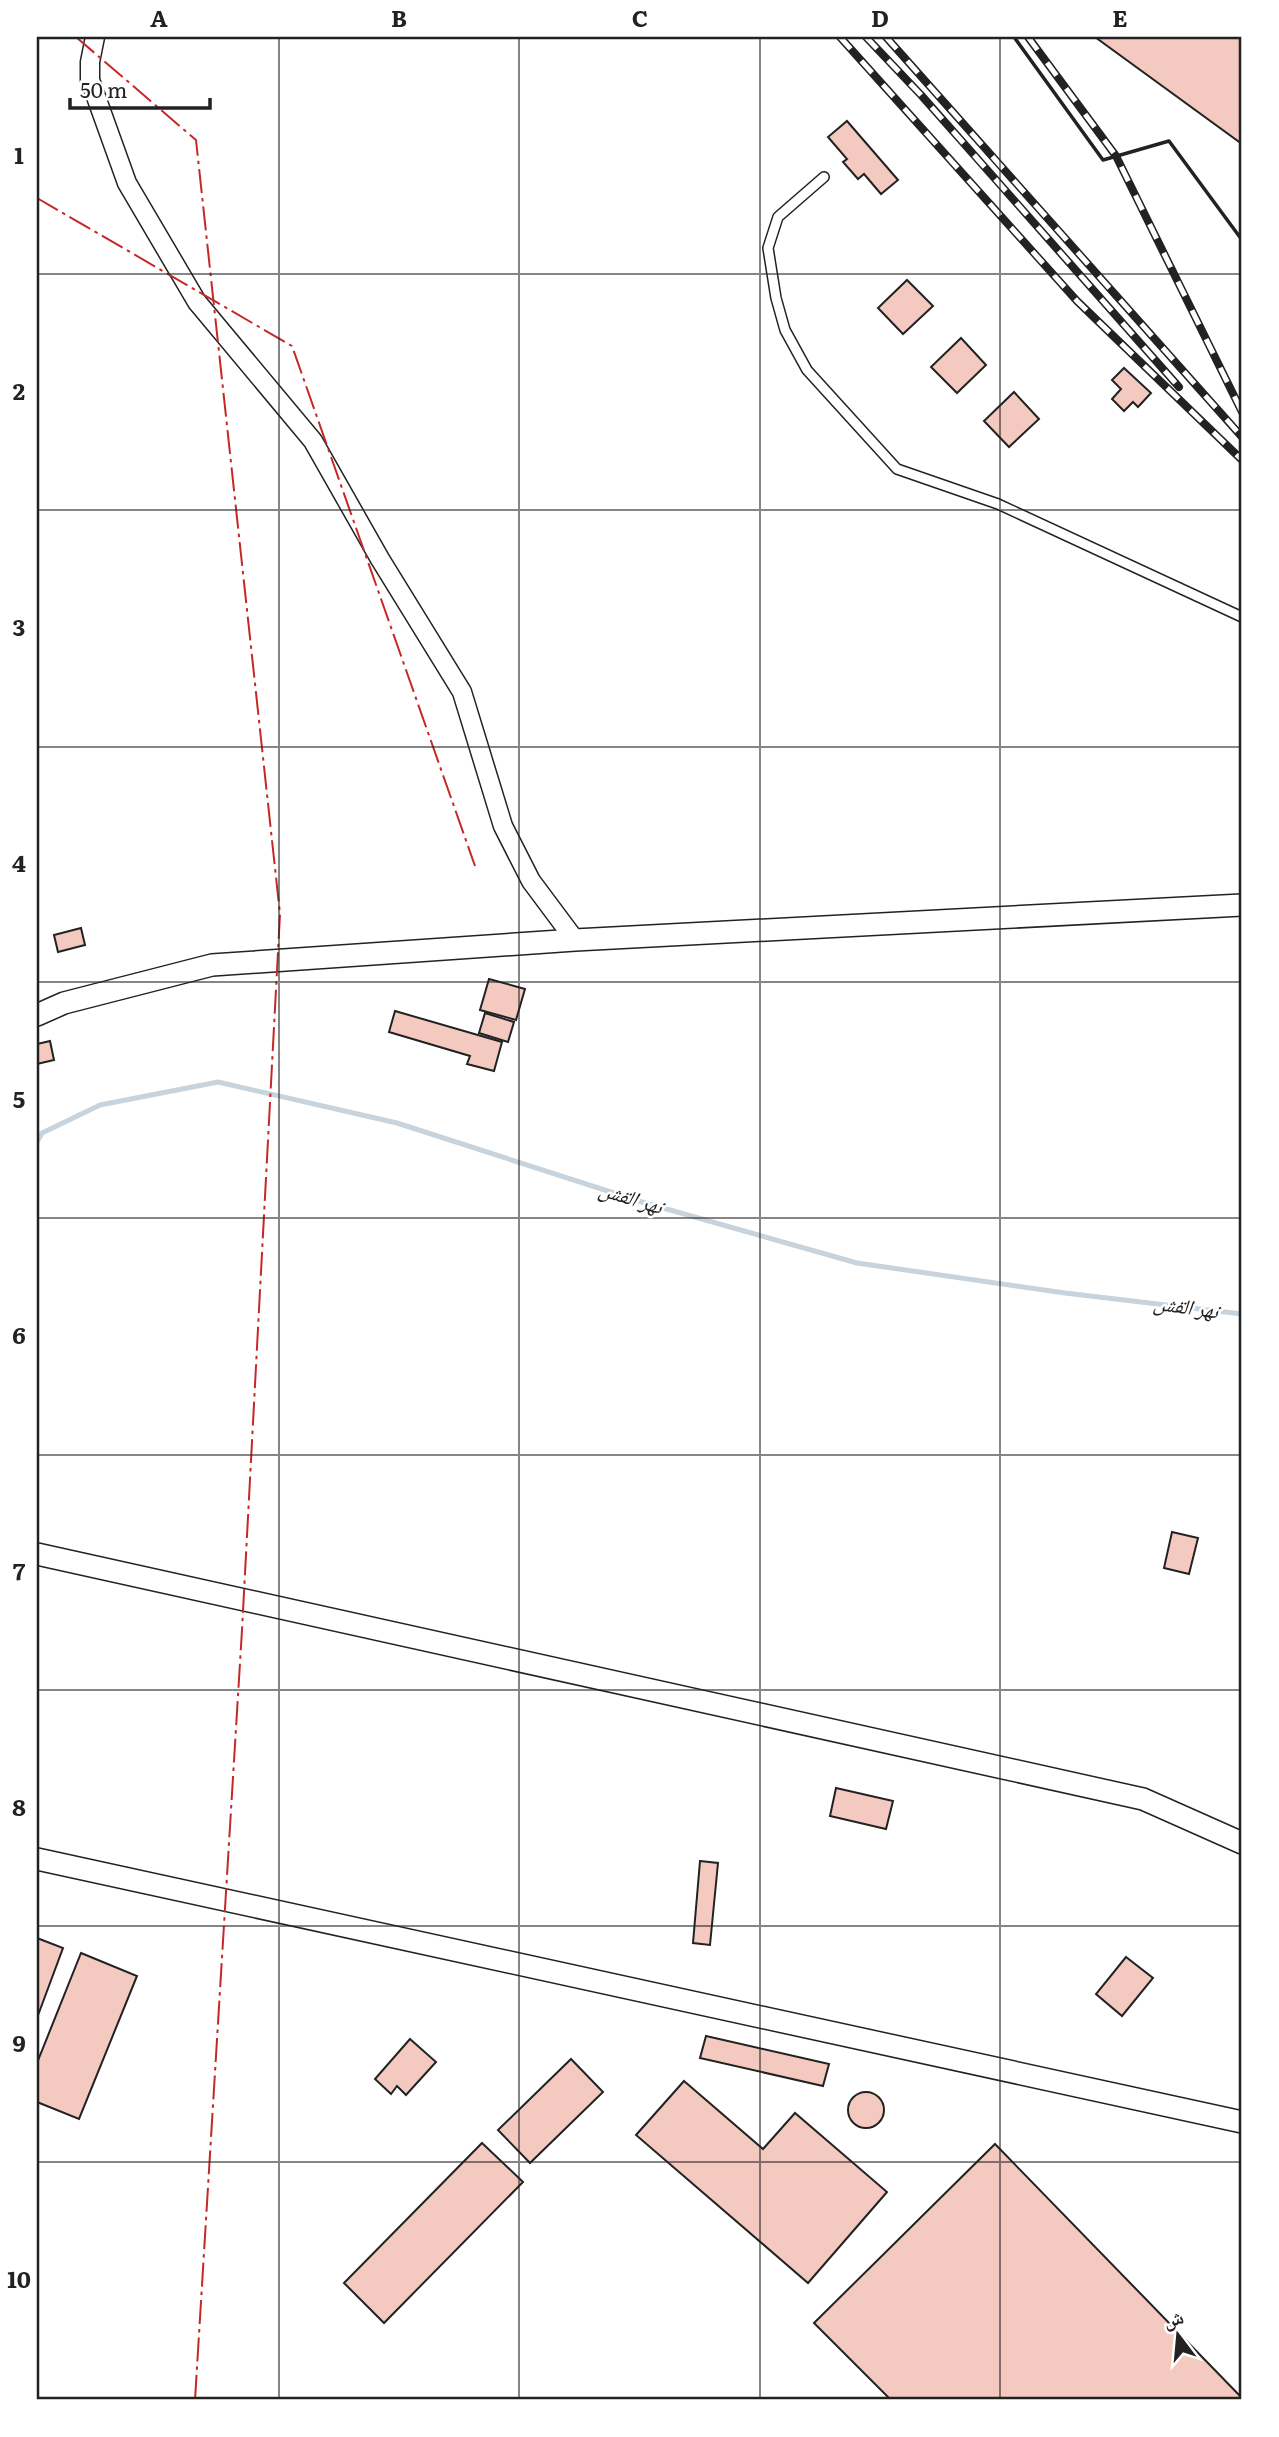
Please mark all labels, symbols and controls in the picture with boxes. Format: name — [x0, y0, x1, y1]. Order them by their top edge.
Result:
text: A — [150, 0, 168, 34]
text: B — [391, 0, 407, 34]
text: C — [632, 0, 648, 34]
text: D — [871, 0, 889, 34]
text: E — [1112, 0, 1128, 34]
scale bar — [70, 66, 210, 110]
text: 50 m — [80, 73, 127, 104]
text: 1 — [14, 137, 24, 171]
text: 2 — [13, 373, 25, 407]
text: 3 — [13, 609, 25, 643]
text: 4 — [12, 845, 26, 879]
text: 5 — [13, 1081, 25, 1115]
water label: نهر القش — [596, 1171, 671, 1221]
water label: نهر القش — [1152, 1285, 1224, 1325]
text: 6 — [12, 1317, 26, 1351]
text: 7 — [13, 1553, 26, 1587]
text: 8 — [12, 1789, 26, 1823]
text: 9 — [12, 2025, 26, 2059]
text: 10 — [7, 2261, 31, 2295]
north arrow — [1142, 2300, 1212, 2370]
text: ش — [1159, 2301, 1187, 2334]

